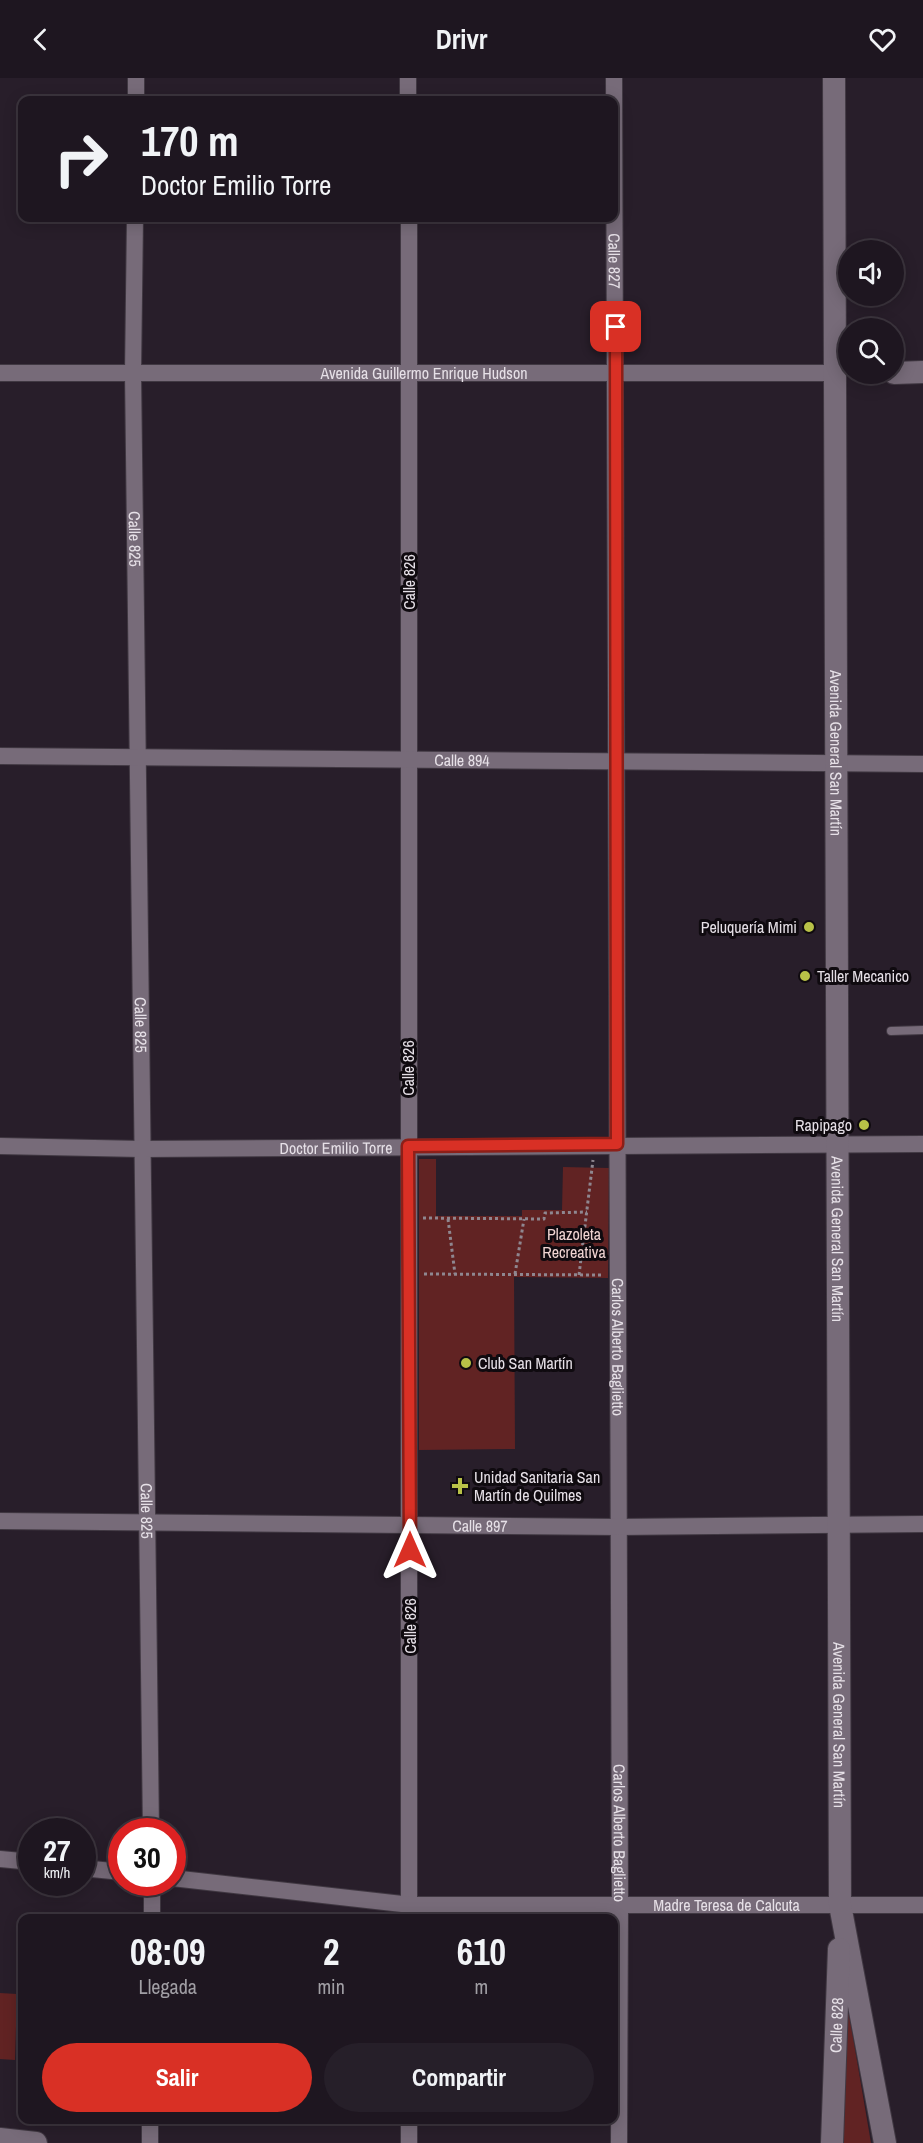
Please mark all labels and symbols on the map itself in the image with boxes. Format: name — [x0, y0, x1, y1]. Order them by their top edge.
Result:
street label: Calle 827 — [604, 233, 626, 289]
pin — [590, 301, 641, 352]
street label: Avenida Guillermo Enrique Hudson — [319, 362, 528, 384]
street label: Calle 825 — [124, 511, 146, 567]
street label: Calle 826 — [398, 554, 420, 610]
street label: Avenida General San Martín — [825, 669, 847, 836]
street label: Calle 894 — [434, 749, 490, 771]
place label: Peluquería Mimi — [701, 916, 797, 938]
marker: Peluquería Mimi — [802, 920, 816, 934]
place label: Taller Mecanico — [817, 965, 909, 987]
marker: Taller Mecanico — [798, 969, 812, 983]
street label: Calle 825 — [130, 997, 152, 1053]
street label: Calle 826 — [397, 1040, 419, 1096]
place label: Rapipago — [795, 1114, 852, 1136]
marker: Rapipago — [857, 1118, 871, 1132]
street label: Doctor Emilio Torre — [279, 1136, 392, 1159]
street label: Avenida General San Martín — [827, 1155, 849, 1322]
park label: Plazoleta Recreativa — [542, 1223, 606, 1263]
street label: Carlos Alberto Baglietto — [607, 1278, 629, 1416]
place label: Club San Martín — [478, 1352, 573, 1374]
marker: Club San Martín — [459, 1356, 473, 1370]
place label: Unidad Sanitaria San Martín de Quilmes — [474, 1466, 600, 1506]
marker: Unidad Sanitaria San Martín de Quilmes — [451, 1477, 469, 1495]
street label: Calle 825 — [136, 1483, 158, 1539]
street label: Calle 897 — [452, 1514, 508, 1537]
position arrow — [378, 1518, 442, 1582]
street label: Calle 826 — [399, 1598, 421, 1654]
street label: Avenida General San Martín — [828, 1641, 851, 1808]
street label: Carlos Alberto Baglietto — [609, 1764, 631, 1902]
speed limit sign: 30 — [108, 1818, 186, 1896]
street label: Madre Teresa de Calcuta — [653, 1894, 800, 1916]
street label: Calle 828 — [824, 1997, 848, 2053]

